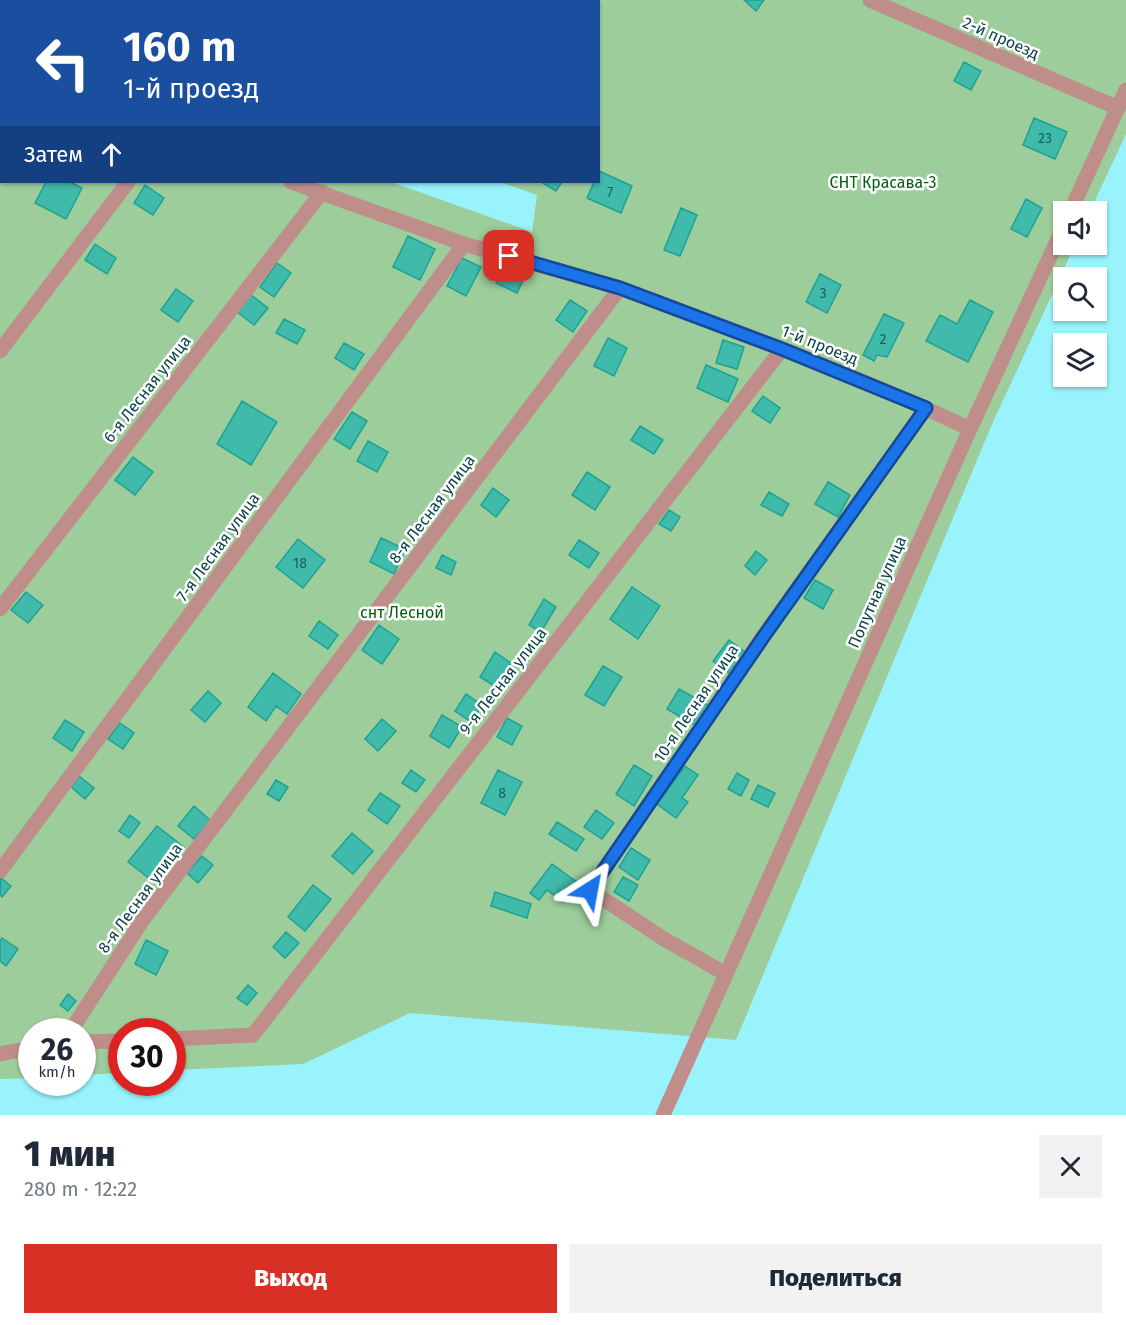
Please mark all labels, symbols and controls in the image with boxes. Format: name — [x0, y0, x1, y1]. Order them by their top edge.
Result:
street label: 2-й проезд — [960, 13, 1042, 63]
text: 160 m — [123, 22, 236, 72]
icon: left — [24, 24, 102, 102]
text: 1-й проезд — [123, 73, 259, 105]
house number: 23 — [1038, 130, 1052, 147]
icon: ahead — [95, 138, 128, 171]
text: Затем — [24, 141, 83, 168]
park label: СНТ Красава-3 — [830, 173, 936, 192]
house number: 7 — [607, 184, 613, 201]
map controls — [1053, 201, 1107, 387]
button: sound — [1053, 201, 1107, 255]
pin — [483, 230, 534, 281]
icon: arrive — [492, 239, 525, 272]
button: search — [1053, 267, 1107, 321]
house number: 3 — [820, 285, 827, 302]
street label: 1-й проезд — [779, 321, 861, 369]
house number: 2 — [880, 331, 887, 348]
street label: 6-я Лесная улица — [99, 332, 195, 446]
button: layers — [1053, 333, 1107, 387]
street label: 8-я Лесная улица — [385, 451, 479, 567]
street label: 7-я Лесная улица — [172, 489, 264, 605]
street label: Попутная улица — [844, 533, 910, 651]
house number: 18 — [293, 555, 307, 572]
park label: снт Лесной — [360, 603, 444, 622]
street label: 9-я Лесная улица — [455, 624, 551, 738]
street label: 10-я Лесная улица — [650, 641, 742, 765]
house number: 8 — [498, 785, 506, 802]
street label: 8-я Лесная улица — [94, 839, 186, 957]
position arrow — [558, 858, 622, 922]
speed limit sign: 30 — [108, 1018, 186, 1096]
text: 26 — [41, 1032, 73, 1068]
text: km/h — [38, 1063, 76, 1081]
text: 1 мин — [24, 1132, 116, 1176]
button: close — [1039, 1135, 1102, 1198]
text: 280 m · 12:22 — [24, 1177, 137, 1201]
button: Выход — [24, 1244, 557, 1313]
button: Поделиться — [569, 1244, 1102, 1313]

